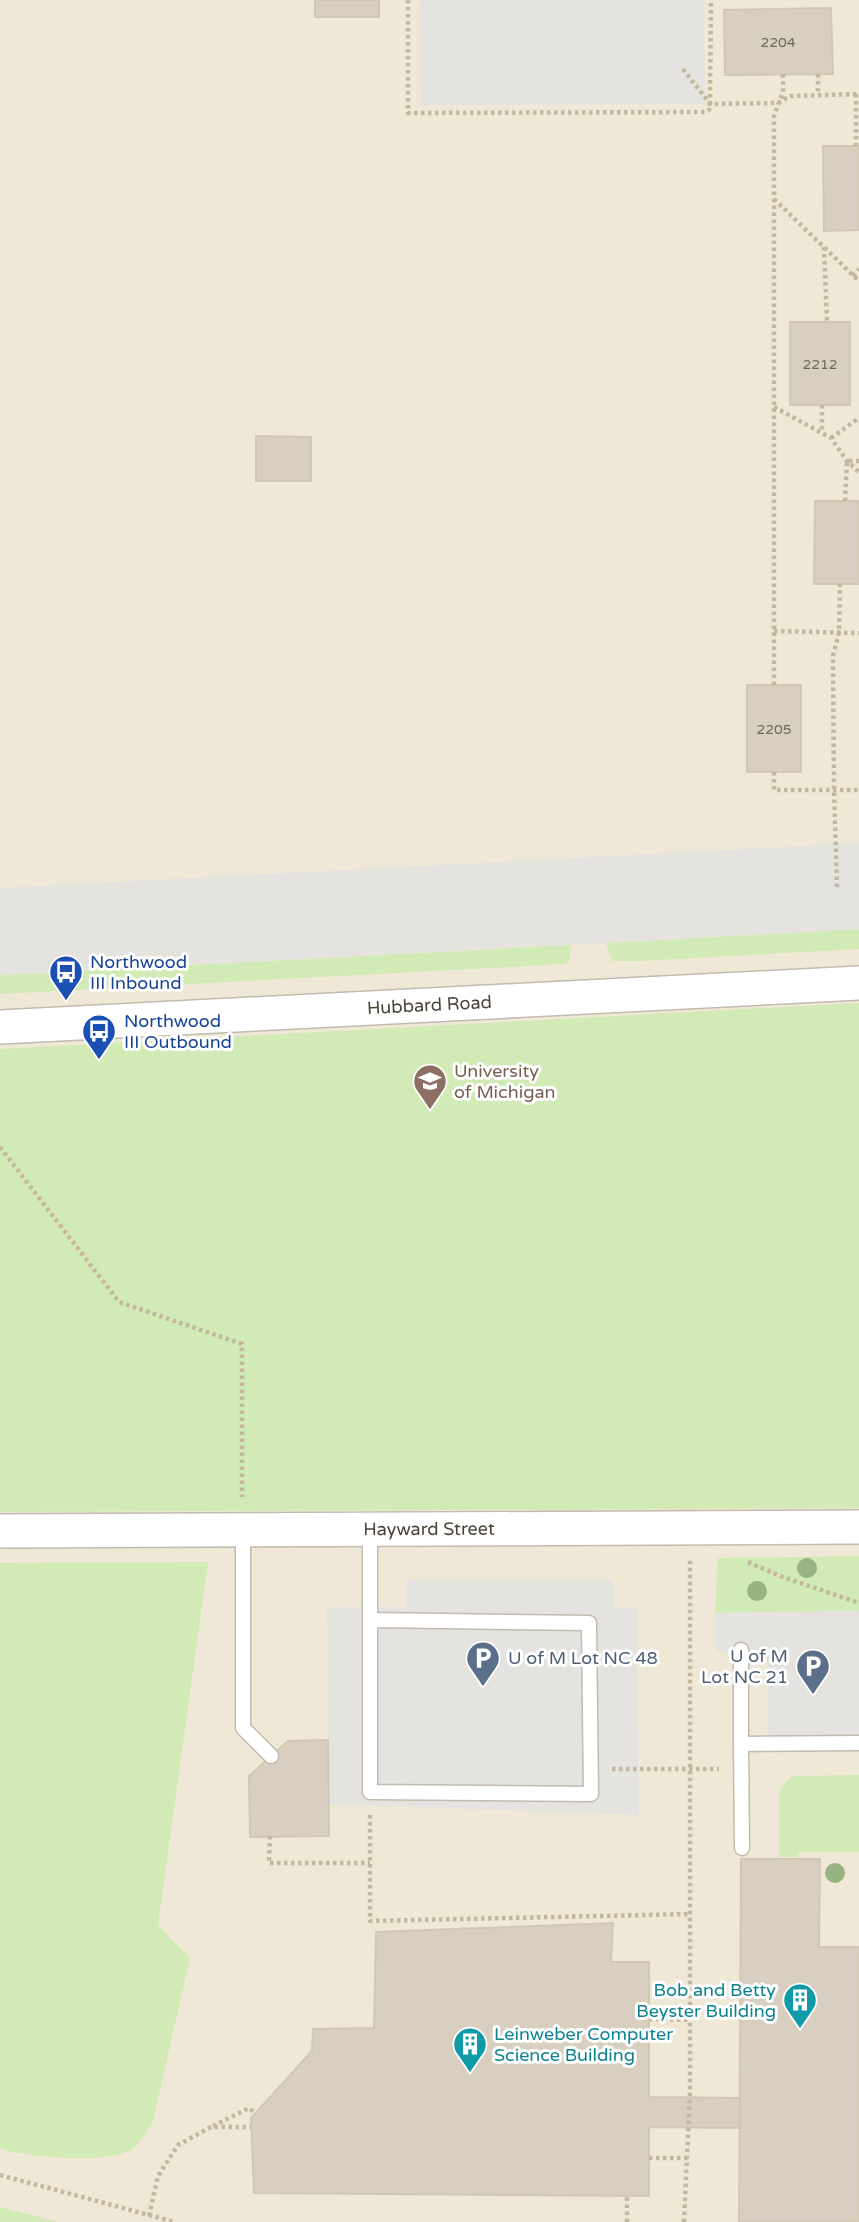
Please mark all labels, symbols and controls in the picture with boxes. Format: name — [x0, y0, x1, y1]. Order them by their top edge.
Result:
house number: 2204 — [760, 34, 796, 51]
house number: 2212 — [802, 356, 838, 373]
house number: 2205 — [756, 721, 792, 738]
place label: Northwood III Inbound — [90, 951, 187, 994]
bus stop icon: Northwood III Inbound — [47, 953, 85, 1002]
street label: Hubbard Road — [366, 991, 492, 1019]
place label: Northwood III Outbound — [124, 1010, 232, 1053]
bus stop icon: Northwood III Outbound — [80, 1012, 118, 1061]
place label: University of Michigan — [454, 1060, 556, 1103]
school or university icon: University of Michigan — [411, 1062, 449, 1111]
street label: Hayward Street — [363, 1518, 495, 1540]
parking icon: U of M Lot NC 48 — [464, 1639, 502, 1688]
place label: U of M Lot NC 21 — [701, 1645, 788, 1688]
place label: U of M Lot NC 48 — [508, 1647, 658, 1669]
parking icon: U of M Lot NC 21 — [794, 1647, 832, 1696]
place label: Bob and Betty Beyster Building — [636, 1979, 776, 2022]
building icon: Bob and Betty Beyster Building — [781, 1981, 819, 2030]
place label: Leinweber Computer Science Building — [494, 2023, 673, 2066]
building icon: Leinweber Computer Science Building — [451, 2025, 489, 2074]

